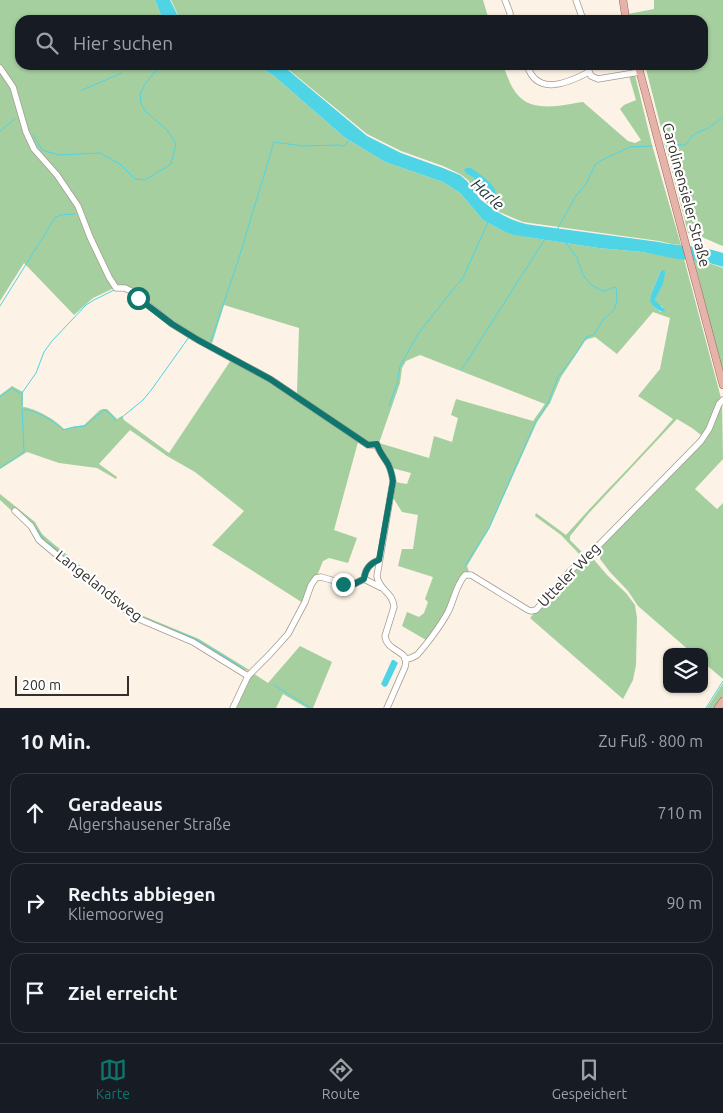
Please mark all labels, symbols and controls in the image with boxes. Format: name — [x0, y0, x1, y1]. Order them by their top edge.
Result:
search box — [15, 15, 708, 70]
icon: search — [33, 29, 61, 57]
text: Hier suchen — [73, 32, 173, 54]
street label: Carolinensieler Straße — [659, 121, 714, 269]
water label: Harle — [468, 175, 508, 213]
route start — [127, 287, 150, 310]
street label: Utteler Weg — [534, 539, 603, 610]
street label: Langelandsweg — [53, 547, 146, 625]
route end — [332, 573, 355, 596]
map controls — [663, 648, 708, 693]
button: layers — [663, 648, 708, 693]
scale bar — [15, 673, 129, 696]
text: 200 m — [22, 677, 61, 693]
text: 10 Min. — [20, 729, 91, 753]
text: Zu Fuß · 800 m — [598, 732, 703, 750]
text: Geradeaus — [68, 793, 163, 815]
icon: ahead — [21, 799, 49, 827]
text: 710 m — [657, 804, 702, 822]
text: Algershausener Straße — [68, 815, 231, 833]
text: Rechts abbiegen — [68, 883, 216, 905]
icon: right — [21, 889, 49, 917]
text: 90 m — [666, 894, 702, 912]
text: Kliemoorweg — [68, 905, 164, 923]
icon: arrive — [21, 979, 49, 1007]
text: Ziel erreicht — [68, 982, 177, 1004]
tab: Karte — [96, 1056, 130, 1102]
tab: Route — [322, 1056, 360, 1102]
tab: Gespeichert — [552, 1056, 627, 1102]

